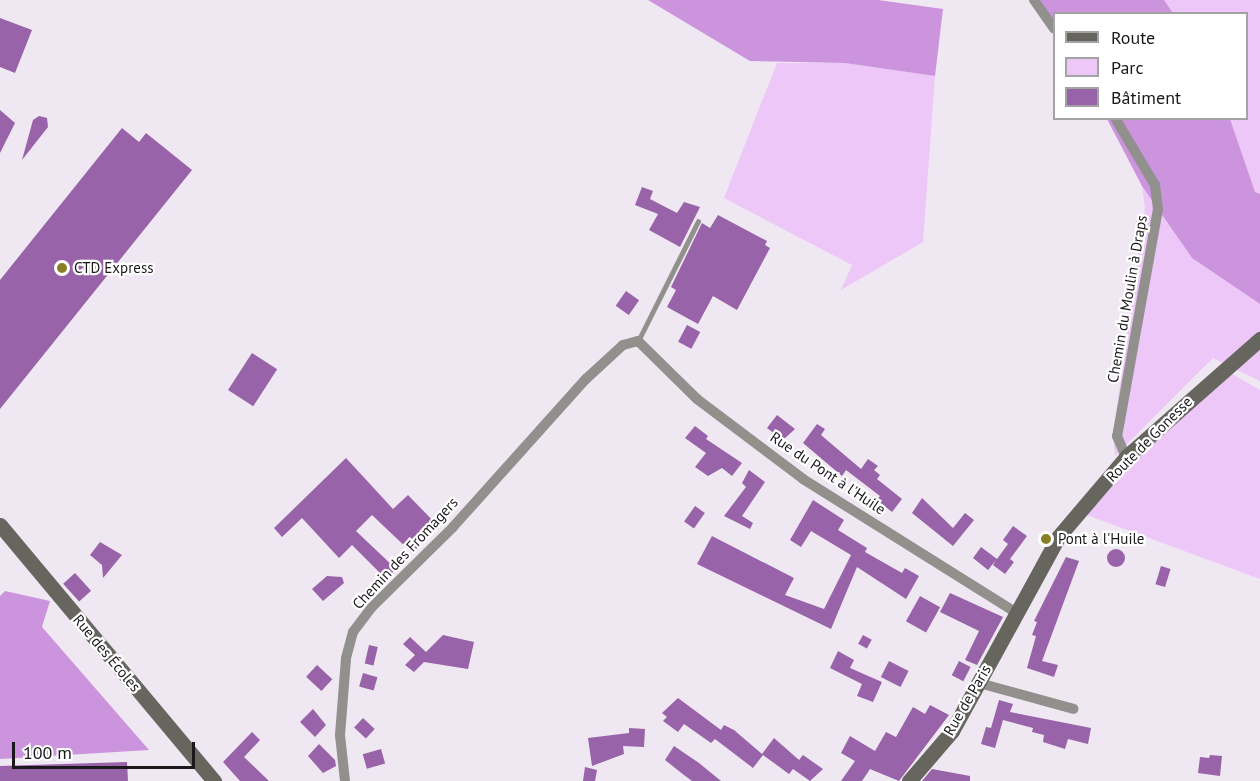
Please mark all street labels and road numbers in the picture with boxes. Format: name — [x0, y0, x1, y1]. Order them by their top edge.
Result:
street label: Chemin du Moulin à Draps — [1103, 214, 1151, 384]
street label: Route de Gonesse — [1102, 392, 1196, 486]
street label: Rue du Pont à l'Huile — [767, 428, 889, 518]
street label: Chemin des Fromagers — [348, 493, 462, 613]
street label: Rue des Écoles — [69, 611, 145, 695]
street label: Rue de Paris — [939, 661, 995, 739]

